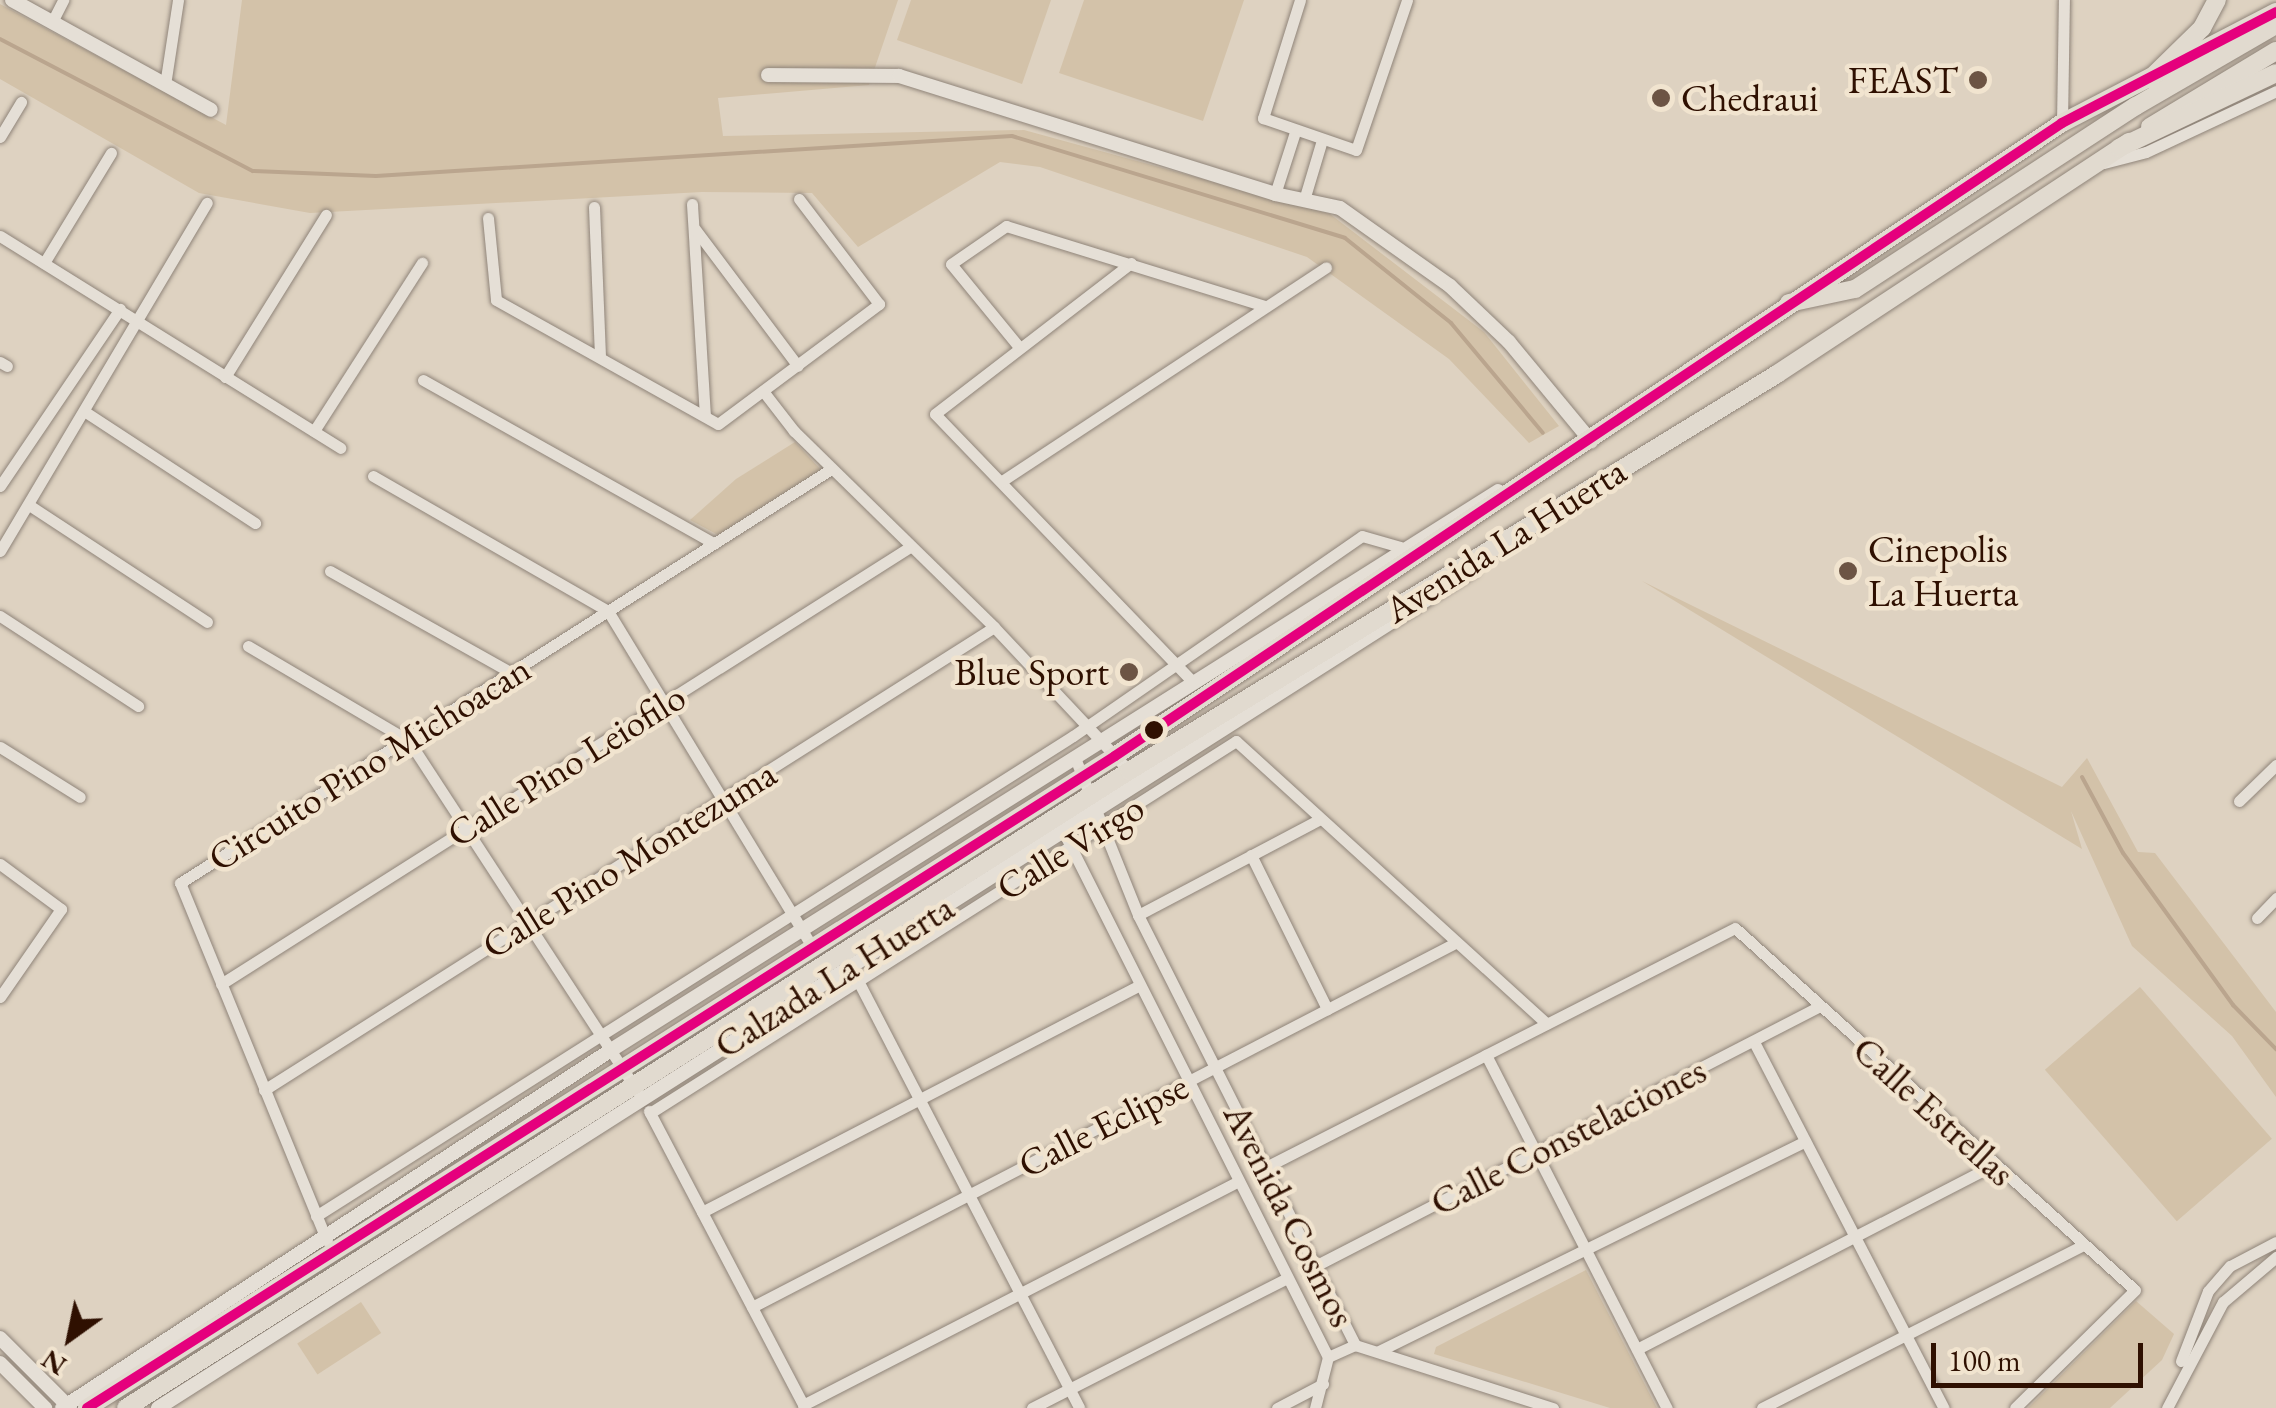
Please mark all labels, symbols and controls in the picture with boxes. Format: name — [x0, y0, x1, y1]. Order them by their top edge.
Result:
place label: FEAST — [1848, 57, 1958, 103]
marker: FEAST — [1967, 69, 1989, 91]
place label: Chedraui — [1681, 75, 1818, 121]
marker: Chedraui — [1650, 87, 1672, 109]
street label: Avenida La Huerta — [1376, 448, 1634, 632]
place label: Cinepolis La Huerta — [1868, 526, 2018, 616]
marker: Cinepolis La Huerta — [1837, 560, 1859, 582]
street label: Circuito Pino Michoacan — [200, 645, 538, 881]
place label: Blue Sport — [954, 649, 1109, 695]
marker: Blue Sport — [1118, 661, 1140, 683]
street label: Calle Pino Leiofilo — [438, 674, 694, 856]
unlabelled marker — [1144, 720, 1164, 740]
street label: Calle Pino Montezuma — [474, 750, 784, 968]
street label: Calle Virgo — [988, 784, 1152, 910]
street label: Calzada La Huerta — [706, 884, 962, 1068]
street label: Calle Estrellas — [1844, 1027, 2024, 1195]
street label: Calle Constelaciones — [1423, 1047, 1713, 1225]
street label: Calle Eclipse — [1011, 1063, 1195, 1187]
street label: Avenida Cosmos — [1214, 1096, 1366, 1334]
north arrow — [20, 1288, 120, 1388]
scale bar — [1936, 1323, 2148, 1385]
text: 100 m — [1948, 1341, 2021, 1380]
text: N — [34, 1342, 73, 1384]

